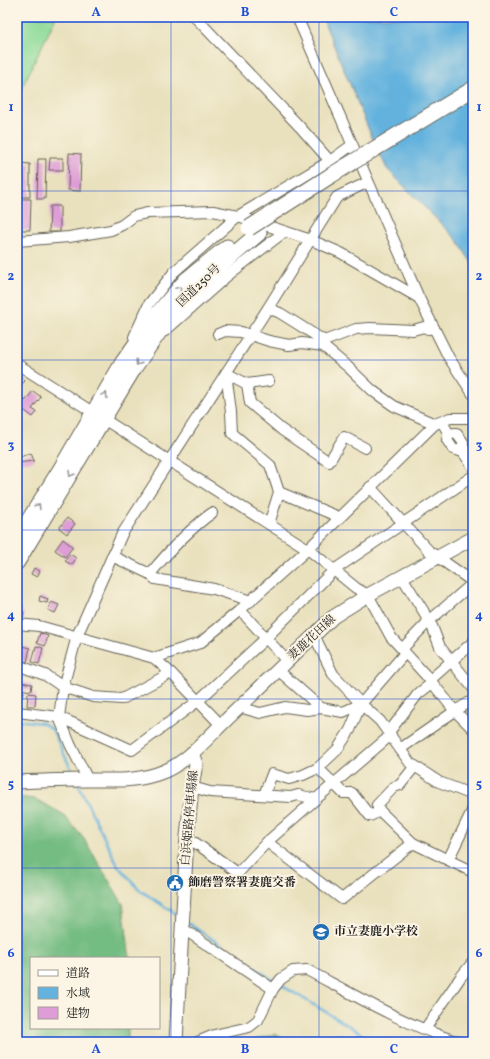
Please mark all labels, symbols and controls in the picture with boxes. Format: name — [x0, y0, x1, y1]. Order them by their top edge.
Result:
text: A — [91, 4, 101, 22]
text: B — [241, 4, 250, 22]
text: C — [390, 4, 398, 22]
text: 1 — [8, 99, 14, 117]
text: 1 — [476, 99, 482, 117]
street label: 国道250号 — [174, 261, 224, 311]
text: 2 — [8, 268, 15, 286]
text: 2 — [476, 268, 483, 286]
one-way arrow — [174, 286, 181, 293]
one-way arrow — [136, 358, 143, 365]
one-way arrow — [100, 392, 107, 399]
text: 3 — [8, 437, 15, 455]
text: 3 — [476, 437, 483, 455]
one-way arrow — [68, 470, 75, 477]
one-way arrow — [33, 503, 40, 510]
text: 4 — [7, 607, 15, 625]
text: 4 — [475, 607, 483, 625]
street label: 妻鹿花田線 — [285, 612, 339, 664]
street label: 白浜姫路停車場線 — [178, 769, 202, 867]
text: 5 — [8, 776, 14, 794]
text: 5 — [476, 776, 482, 794]
public building icon: 飾磨警察署妻鹿交番 — [165, 873, 185, 893]
place label: 飾磨警察署妻鹿交番 — [188, 875, 296, 891]
school or university icon: 市立妻鹿小学校 — [311, 922, 331, 942]
place label: 市立妻鹿小学校 — [334, 924, 418, 940]
text: 6 — [7, 945, 15, 963]
text: 6 — [475, 945, 483, 963]
legend — [30, 957, 160, 1029]
text: 道路 — [66, 966, 90, 982]
text: 水域 — [66, 986, 90, 1002]
text: 建物 — [66, 1006, 90, 1022]
text: A — [91, 1041, 101, 1059]
text: B — [241, 1041, 250, 1059]
text: C — [390, 1041, 398, 1059]

